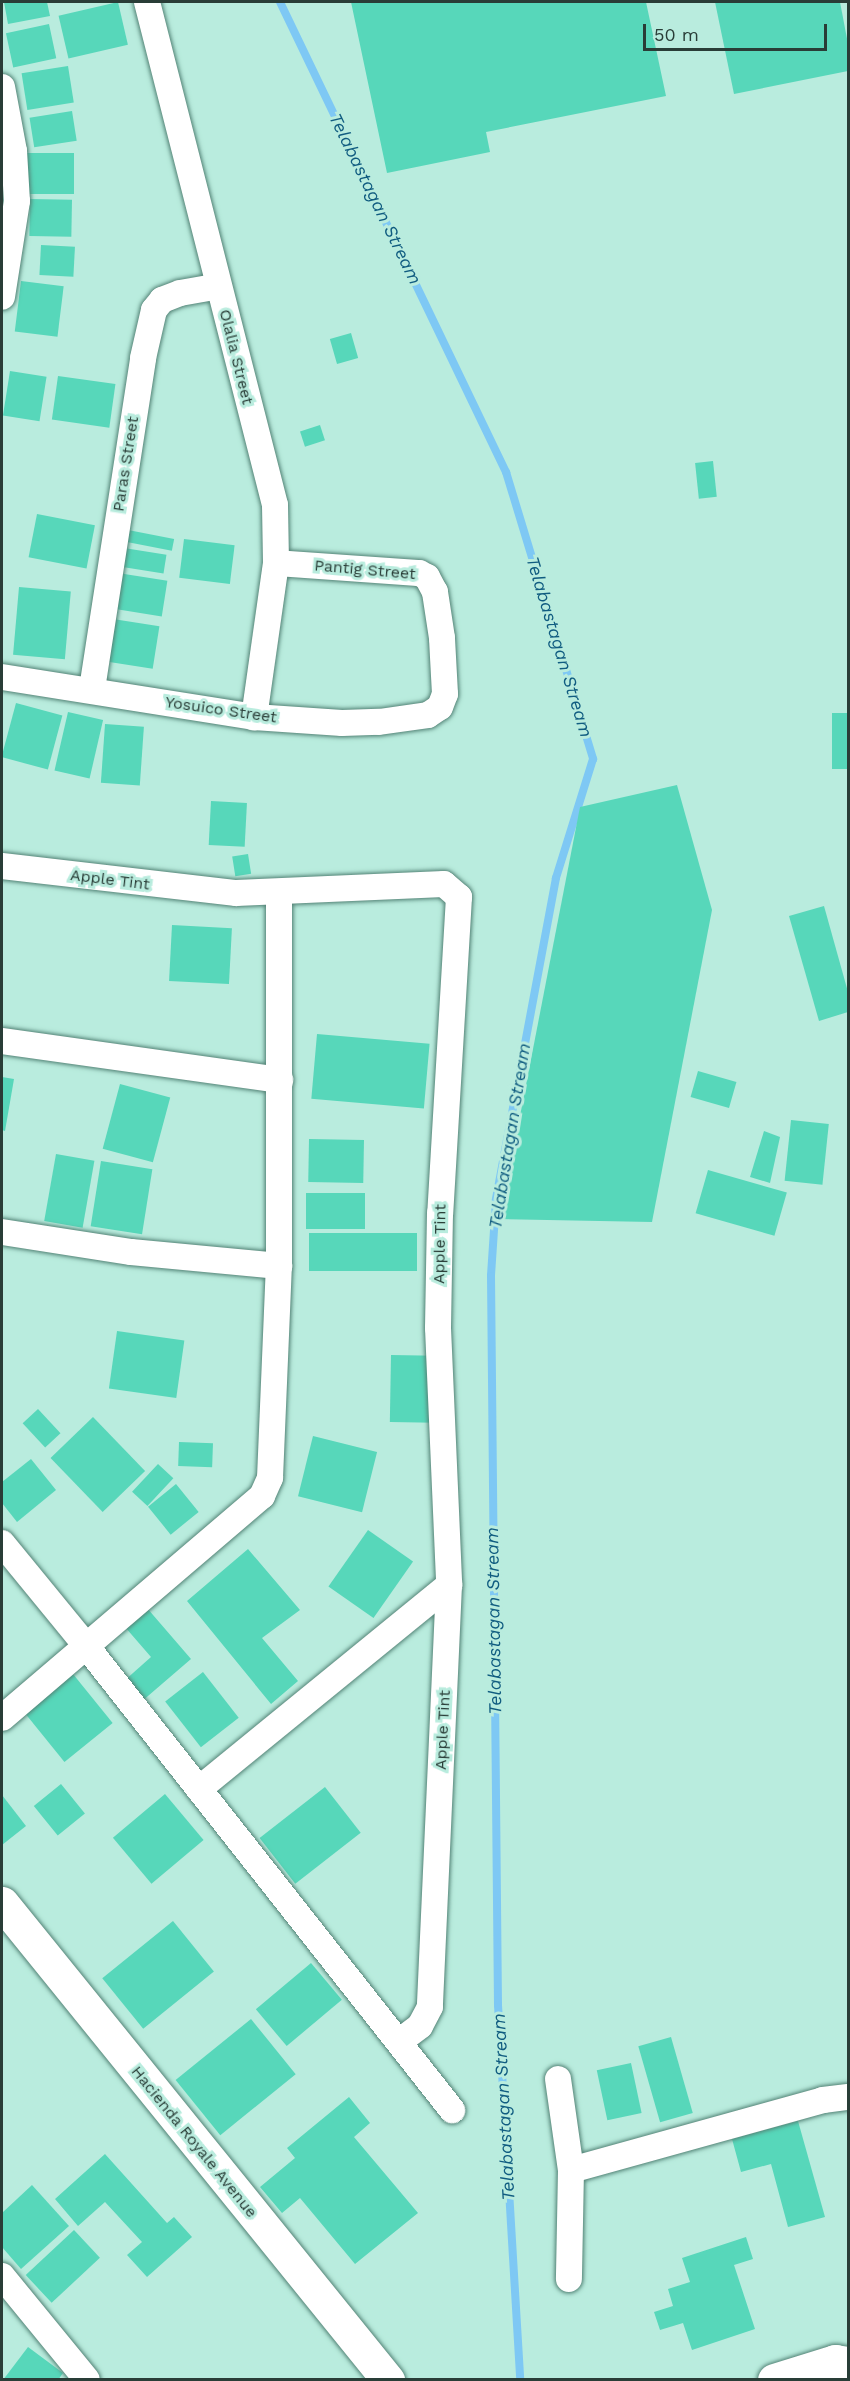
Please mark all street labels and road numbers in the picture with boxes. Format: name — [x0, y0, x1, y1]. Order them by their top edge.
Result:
street label: Olalia Street — [215, 307, 257, 407]
street label: Paras Street — [109, 415, 143, 513]
street label: Pantig Street — [314, 556, 416, 584]
street label: Yosuico Street — [164, 693, 278, 727]
street label: Apple Tint — [69, 866, 151, 894]
street label: Apple Tint — [430, 1204, 450, 1284]
street label: Apple Tint — [431, 1689, 455, 1771]
street label: Hacienda Royale Avenue — [127, 2062, 261, 2222]

